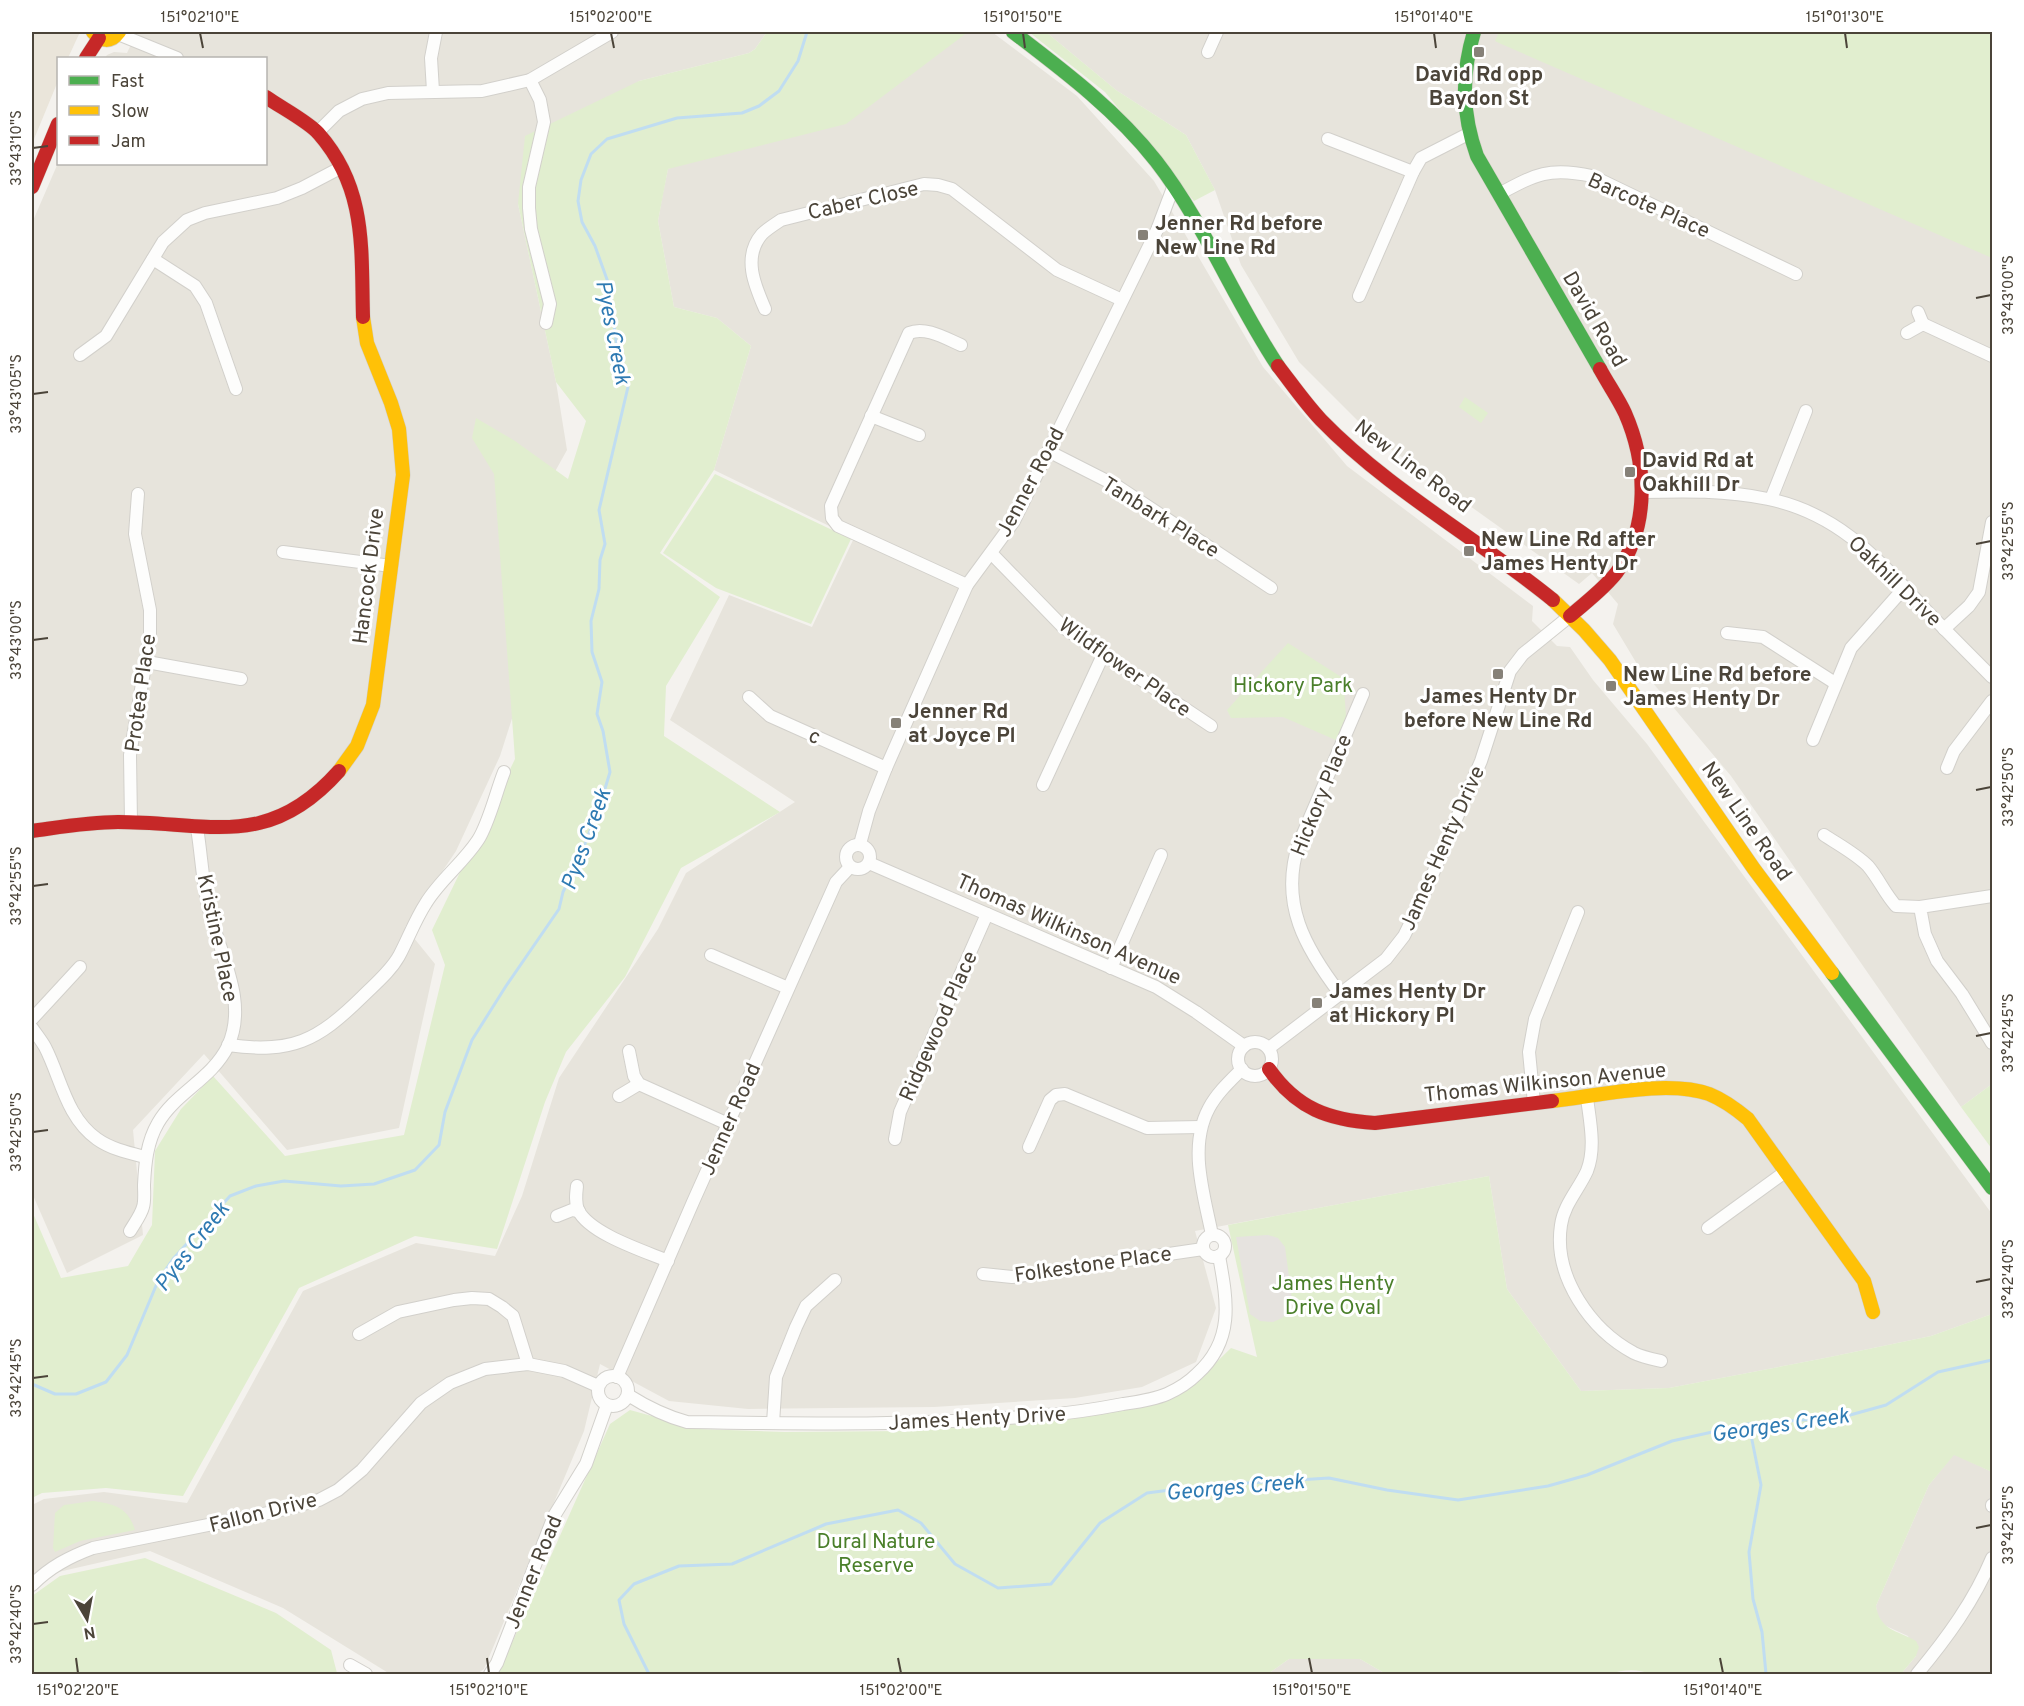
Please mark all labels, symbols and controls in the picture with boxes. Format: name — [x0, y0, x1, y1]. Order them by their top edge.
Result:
text: 151°02'10"E — [161, 9, 239, 28]
text: 151°02'00"E — [570, 9, 652, 28]
text: 151°01'50"E — [983, 9, 1063, 28]
text: 151°01'40"E — [1394, 9, 1474, 28]
text: 151°01'30"E — [1806, 9, 1884, 28]
marker: David Rd opp Baydon St — [1472, 45, 1486, 59]
legend — [57, 57, 267, 165]
place label: David Rd opp Baydon St — [1415, 62, 1543, 113]
text: Fast — [111, 71, 144, 94]
text: Slow — [111, 101, 149, 124]
text: 33°43'10"S — [8, 110, 27, 186]
text: Jam — [111, 131, 146, 154]
street label: Barcote Place — [1583, 167, 1714, 245]
street label: Caber Close — [805, 176, 921, 227]
place label: Jenner Rd before New Line Rd — [1155, 211, 1323, 262]
marker: Jenner Rd before New Line Rd — [1136, 228, 1150, 242]
text: 33°43'00"S — [2000, 255, 2019, 335]
street label: David Road — [1555, 267, 1632, 373]
water label: Pyes Creek — [588, 278, 635, 388]
text: 33°43'05"S — [8, 354, 27, 434]
street label: New Line Road — [1348, 414, 1476, 520]
street label: Jenner Road — [991, 423, 1072, 542]
place label: David Rd at Oakhill Dr — [1642, 448, 1754, 499]
marker: David Rd at Oakhill Dr — [1623, 465, 1637, 479]
street label: Tanbark Place — [1096, 471, 1224, 565]
text: 33°42'55"S — [2000, 501, 2019, 581]
street label: Hancock Drive — [348, 507, 391, 646]
place label: New Line Rd after James Henty Dr — [1481, 527, 1656, 578]
street label: Oakhill Drive — [1841, 531, 1946, 633]
marker: New Line Rd after James Henty Dr — [1462, 544, 1476, 558]
text: 33°43'00"S — [8, 600, 27, 680]
street label: Wildflower Place — [1053, 612, 1196, 724]
street label: Protea Place — [120, 632, 163, 754]
place label: New Line Rd before James Henty Dr — [1623, 662, 1812, 713]
marker: James Henty Dr before New Line Rd — [1491, 667, 1505, 681]
park label: Hickory Park — [1233, 673, 1353, 700]
marker: New Line Rd before James Henty Dr — [1604, 679, 1618, 693]
place label: James Henty Dr before New Line Rd — [1404, 684, 1592, 735]
place label: Jenner Rd at Joyce Pl — [908, 699, 1016, 750]
marker: Jenner Rd at Joyce Pl — [889, 716, 903, 730]
street label: c — [804, 723, 825, 752]
street label: Hickory Place — [1286, 731, 1359, 860]
text: 33°42'50"S — [2000, 747, 2019, 827]
street label: New Line Road — [1695, 757, 1797, 887]
street label: James Henty Drive — [1395, 762, 1492, 935]
water label: Pyes Creek — [557, 785, 619, 894]
text: 33°42'55"S — [8, 846, 27, 926]
street label: Thomas Wilkinson Avenue — [952, 869, 1185, 992]
street label: Kristine Place — [190, 872, 243, 1005]
street label: Ridgewood Place — [894, 947, 985, 1106]
place label: James Henty Dr at Hickory Pl — [1329, 979, 1486, 1030]
text: 33°42'45"S — [2000, 993, 2019, 1073]
marker: James Henty Dr at Hickory Pl — [1310, 996, 1324, 1010]
street label: Thomas Wilkinson Avenue — [1423, 1057, 1668, 1110]
street label: Jenner Road — [695, 1059, 768, 1180]
text: 33°42'50"S — [8, 1092, 27, 1172]
water label: Pyes Creek — [150, 1197, 237, 1298]
text: 33°42'40"S — [2000, 1239, 2019, 1319]
street label: Folkestone Place — [1013, 1241, 1174, 1290]
park label: James Henty Drive Oval — [1271, 1271, 1395, 1322]
text: 33°42'45"S — [8, 1338, 27, 1418]
street label: James Henty Drive — [888, 1401, 1067, 1438]
water label: Georges Creek — [1710, 1403, 1852, 1449]
water label: Georges Creek — [1165, 1469, 1306, 1508]
text: 33°42'35"S — [2000, 1485, 2019, 1565]
street label: Fallon Drive — [207, 1487, 320, 1540]
street label: Jenner Road — [499, 1512, 569, 1633]
park label: Dural Nature Reserve — [817, 1529, 935, 1580]
text: 33°42'40"S — [8, 1584, 27, 1664]
north arrow — [57, 1589, 117, 1649]
text: N — [82, 1621, 97, 1643]
text: 151°02'20"E — [37, 1682, 119, 1701]
text: 151°02'10"E — [450, 1682, 528, 1701]
text: 151°02'00"E — [860, 1682, 942, 1701]
text: 151°01'50"E — [1272, 1682, 1352, 1701]
text: 151°01'40"E — [1683, 1682, 1763, 1701]

